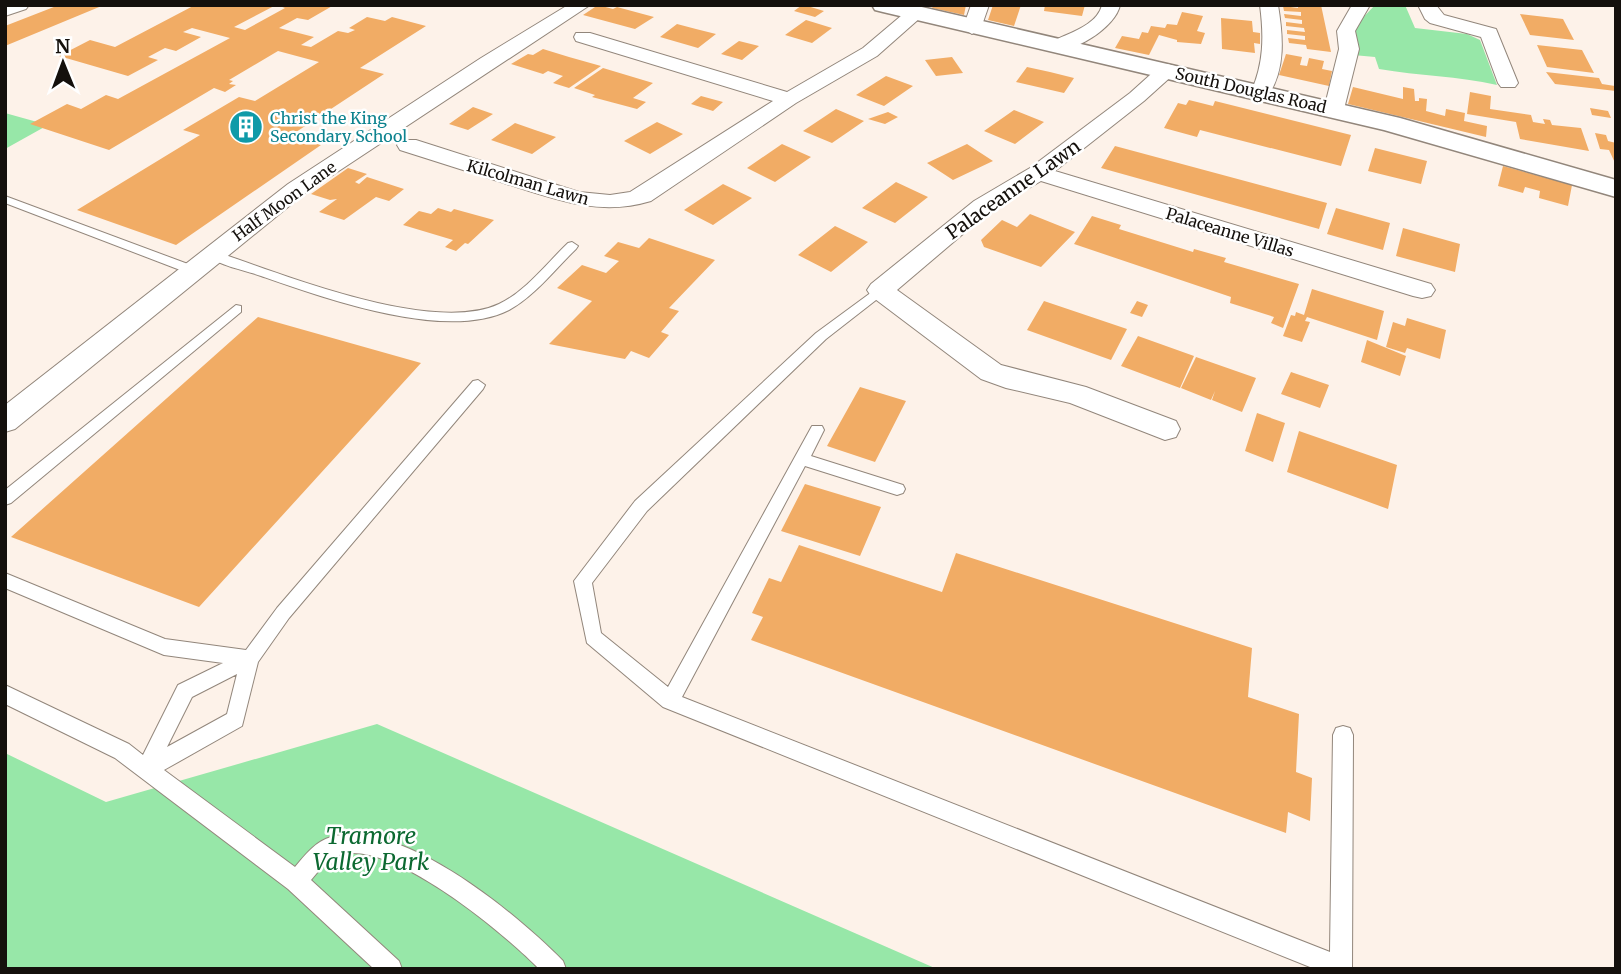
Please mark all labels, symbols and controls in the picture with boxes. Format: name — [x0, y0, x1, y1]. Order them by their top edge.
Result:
north arrow — [28, 28, 98, 98]
text: N — [55, 34, 70, 58]
street label: South Douglas Road — [1173, 63, 1329, 117]
building icon: Christ the King Secondary School — [227, 108, 265, 146]
place label: Christ the King Secondary School — [270, 108, 407, 146]
street label: Palaceanne Lawn — [941, 133, 1085, 244]
street label: Kilcolman Lawn — [465, 155, 592, 209]
street label: Half Moon Lane — [228, 157, 340, 245]
street label: Palaceanne Villas — [1164, 203, 1296, 261]
park label: Tramore Valley Park — [313, 821, 430, 876]

